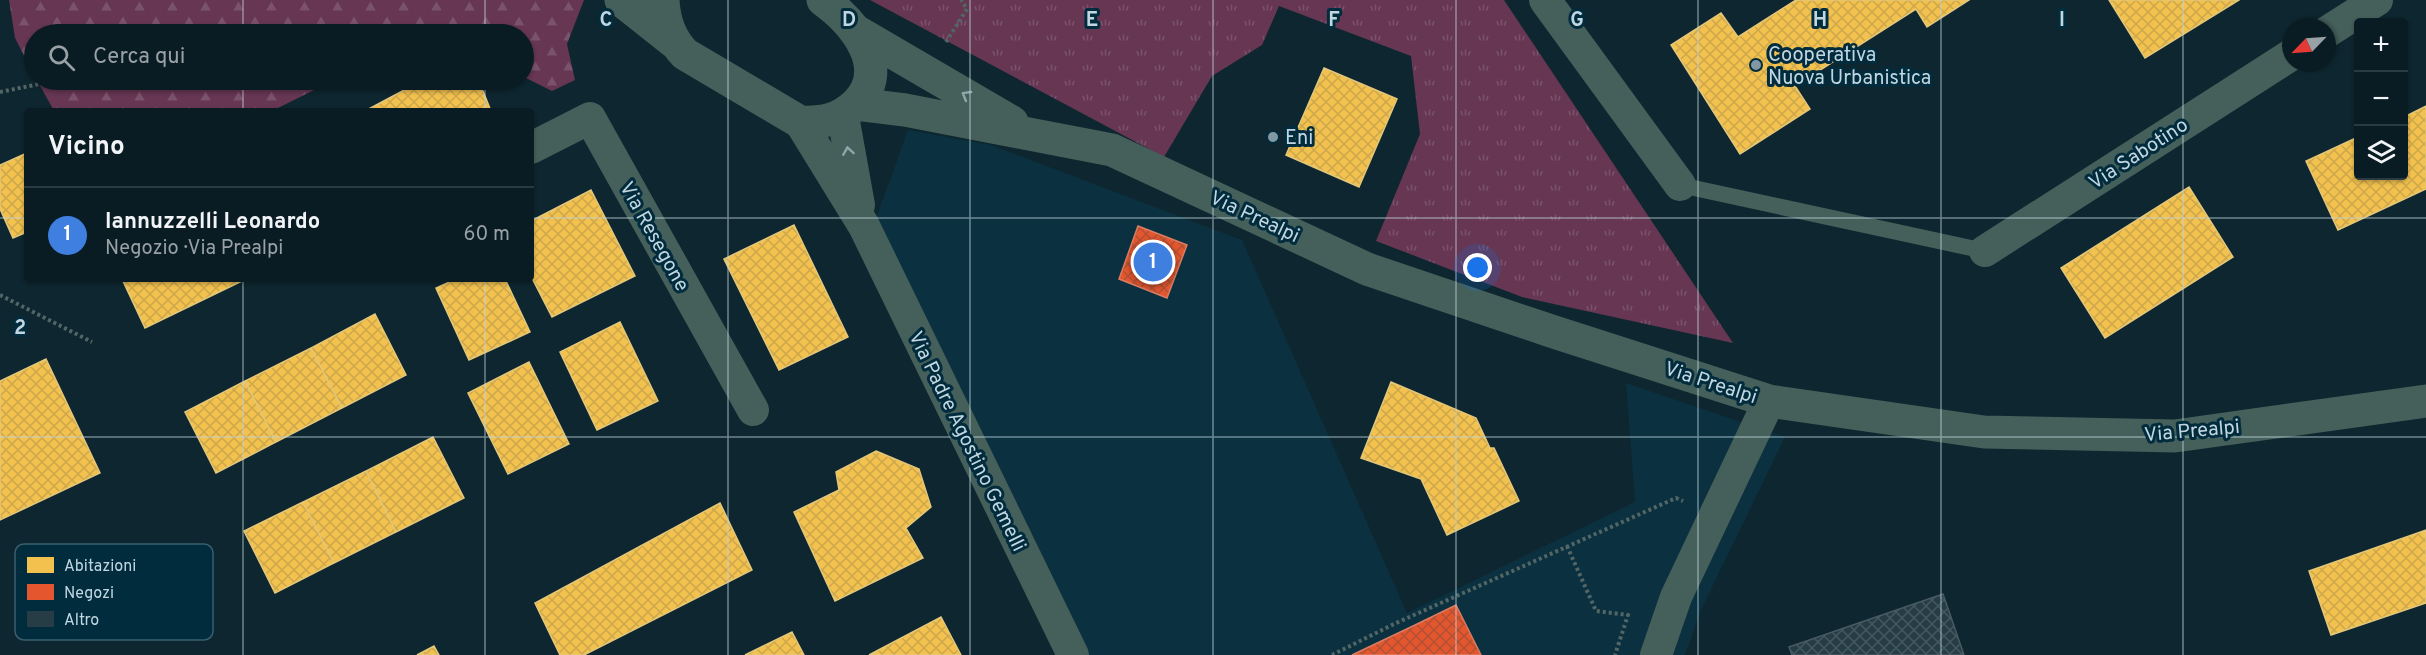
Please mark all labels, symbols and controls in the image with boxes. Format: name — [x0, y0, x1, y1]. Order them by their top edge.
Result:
text: C — [600, 8, 612, 34]
text: D — [842, 8, 856, 34]
text: E — [1086, 8, 1098, 34]
text: F — [1328, 8, 1340, 34]
text: G — [1570, 8, 1584, 34]
text: H — [1813, 8, 1827, 34]
text: I — [2059, 8, 2065, 34]
north arrow — [2282, 18, 2336, 72]
map controls — [2354, 18, 2408, 180]
button: + — [2354, 18, 2408, 72]
search box — [24, 24, 534, 90]
icon: search — [45, 41, 78, 74]
place label: Cooperativa Nuova Urbanistica — [1768, 43, 1931, 92]
text: Cerca qui — [93, 44, 185, 71]
marker: Cooperativa Nuova Urbanistica — [1749, 58, 1763, 72]
button: − — [2354, 72, 2408, 126]
one-way arrow — [962, 91, 972, 103]
street label: Via Sabotino — [2084, 113, 2194, 196]
place label: Eni — [1285, 126, 1313, 152]
button: layers — [2354, 126, 2408, 180]
marker: Eni — [1266, 130, 1280, 144]
text: Vicino — [48, 131, 125, 164]
one-way arrow — [843, 146, 855, 156]
street label: Via Resegone — [612, 178, 694, 296]
street label: Via Prealpi — [1205, 186, 1303, 250]
text: Iannuzzelli Leonardo — [105, 209, 320, 236]
text: 1 — [64, 222, 72, 248]
text: 60 m — [464, 222, 510, 248]
text: Negozio · Via Prealpi — [105, 236, 283, 262]
pin: 1 — [1134, 240, 1172, 284]
your location — [1463, 253, 1492, 282]
text: 2 — [14, 316, 26, 342]
street label: Via Padre Agostino Gemelli — [901, 327, 1031, 556]
street label: Via Prealpi — [1661, 357, 1760, 411]
street label: Via Prealpi — [2143, 415, 2241, 449]
legend — [15, 544, 213, 640]
text: Abitazioni — [64, 557, 136, 577]
text: Negozi — [64, 584, 114, 604]
text: Altro — [64, 611, 99, 631]

